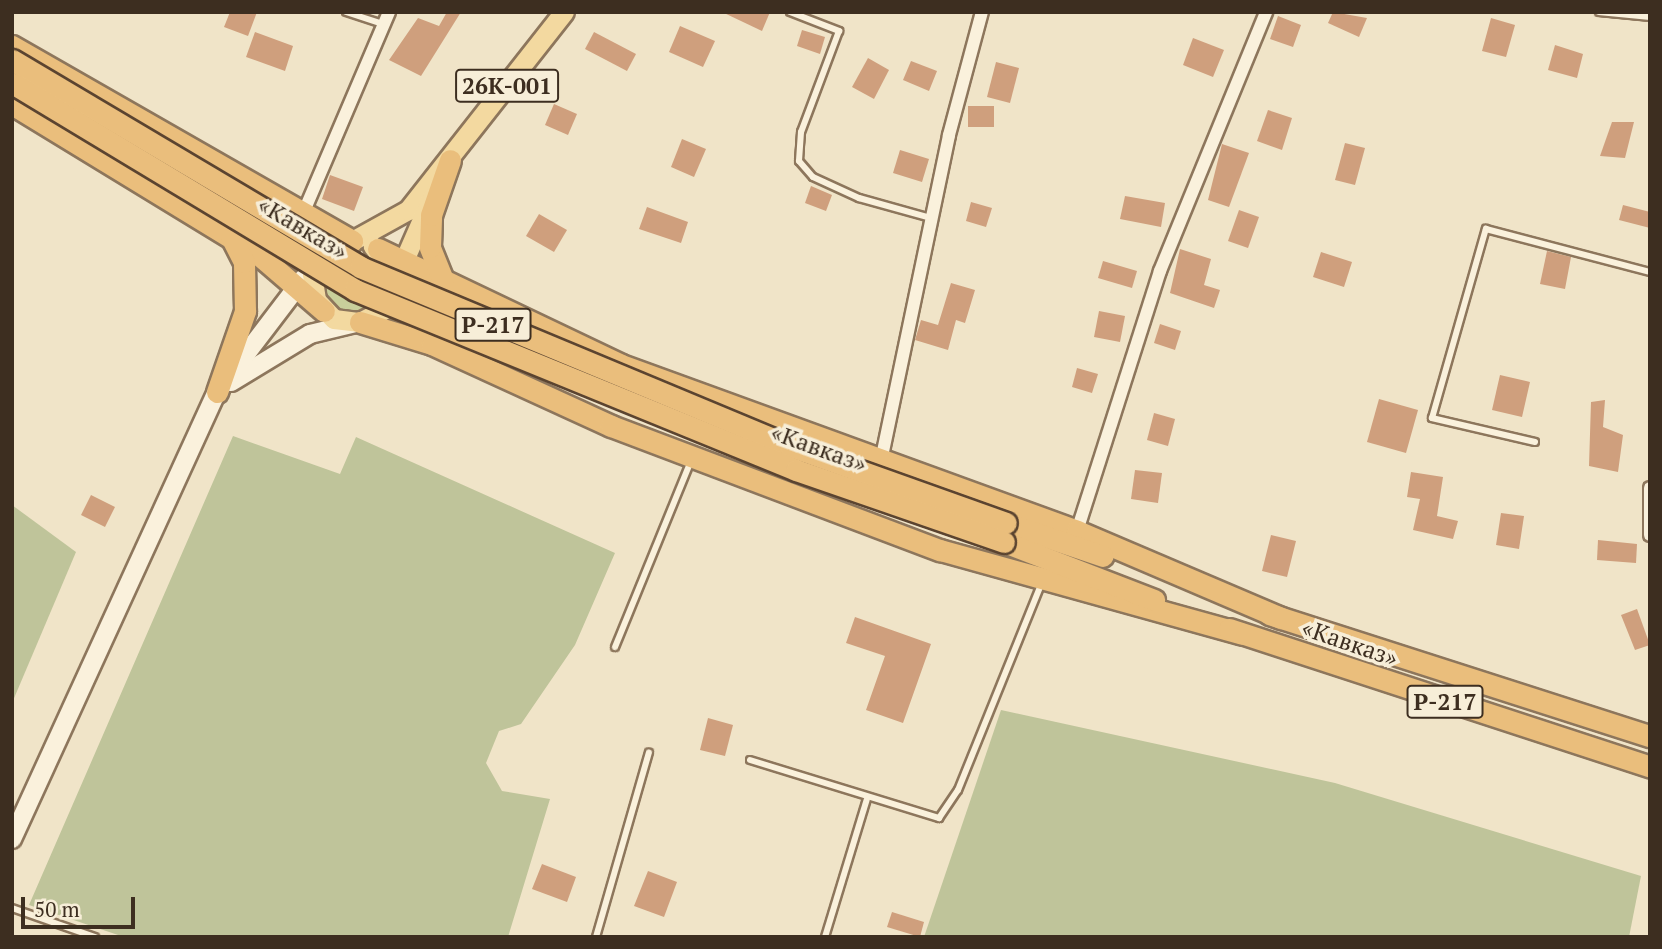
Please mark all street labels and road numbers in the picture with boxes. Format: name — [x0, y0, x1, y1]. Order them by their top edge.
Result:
road number: 26К-001 — [454, 66, 560, 106]
street label: «Кавказ» — [253, 190, 353, 266]
road number: Р-217 — [454, 306, 532, 344]
street label: «Кавказ» — [767, 417, 871, 479]
street label: «Кавказ» — [1298, 613, 1402, 673]
road number: Р-217 — [1406, 682, 1484, 722]

